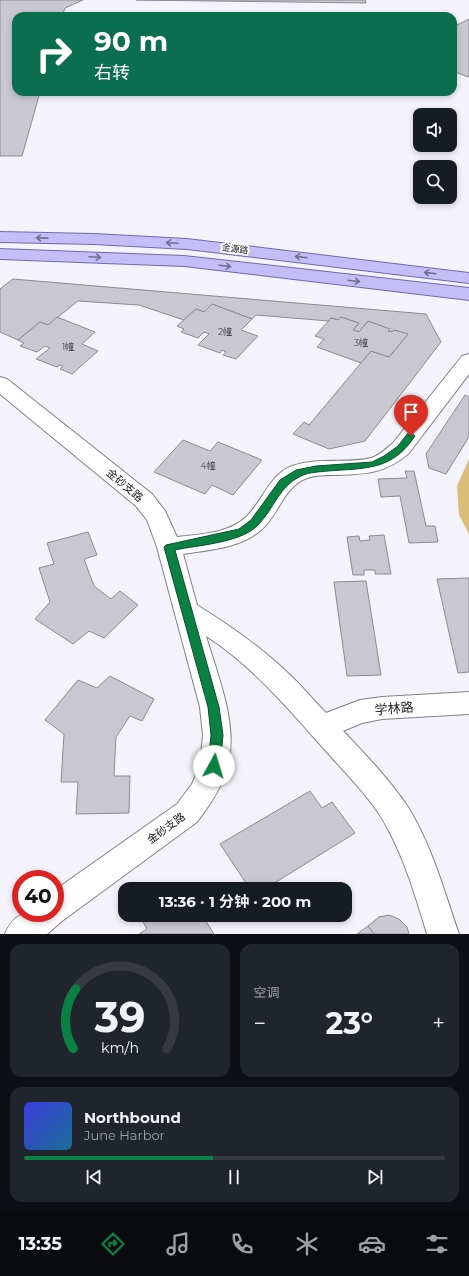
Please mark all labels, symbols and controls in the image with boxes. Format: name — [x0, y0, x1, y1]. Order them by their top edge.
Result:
text: 90 m — [94, 24, 168, 58]
icon: right — [28, 28, 80, 80]
text: 右转 — [94, 62, 130, 84]
map controls — [413, 108, 457, 204]
button: sound — [413, 108, 457, 152]
button: search — [413, 160, 457, 204]
one-way arrow — [36, 234, 49, 242]
one-way arrow — [166, 239, 179, 246]
street label: 金源路 — [221, 241, 249, 256]
one-way arrow — [88, 253, 101, 260]
one-way arrow — [295, 253, 308, 261]
one-way arrow — [218, 262, 231, 270]
one-way arrow — [424, 269, 437, 277]
one-way arrow — [347, 277, 360, 285]
house number: 2幢 — [218, 326, 232, 337]
house number: 3幢 — [354, 337, 368, 348]
house number: 1幢 — [62, 341, 74, 352]
pin — [394, 395, 428, 436]
icon: arrive — [400, 401, 422, 423]
house number: 4幢 — [201, 460, 215, 471]
street label: 金砂支路 — [104, 465, 146, 505]
street label: 学林路 — [374, 698, 414, 718]
position arrow — [193, 745, 235, 787]
street label: 金砂支路 — [144, 809, 188, 847]
speed limit sign: 40 — [12, 870, 64, 922]
text: 13:36 · 1 分钟 · 200 m — [159, 892, 311, 911]
text: 空调 — [254, 984, 280, 1000]
text: 39 — [93, 991, 145, 1041]
text: 23° — [325, 1005, 373, 1042]
text: − — [254, 1010, 266, 1037]
text: + — [432, 1010, 445, 1037]
text: km/h — [101, 1038, 139, 1056]
text: Northbound — [84, 1108, 181, 1127]
text: June Harbor — [84, 1127, 165, 1143]
icon: previous — [83, 1166, 105, 1188]
icon: pause — [223, 1166, 245, 1188]
icon: next — [364, 1166, 386, 1188]
icon: directions — [99, 1230, 127, 1258]
icon: music — [164, 1230, 192, 1258]
icon: phone — [228, 1230, 256, 1258]
icon: climate — [293, 1230, 321, 1258]
icon: car — [358, 1230, 386, 1258]
icon: filters — [423, 1230, 451, 1258]
text: 13:35 — [18, 1233, 62, 1255]

